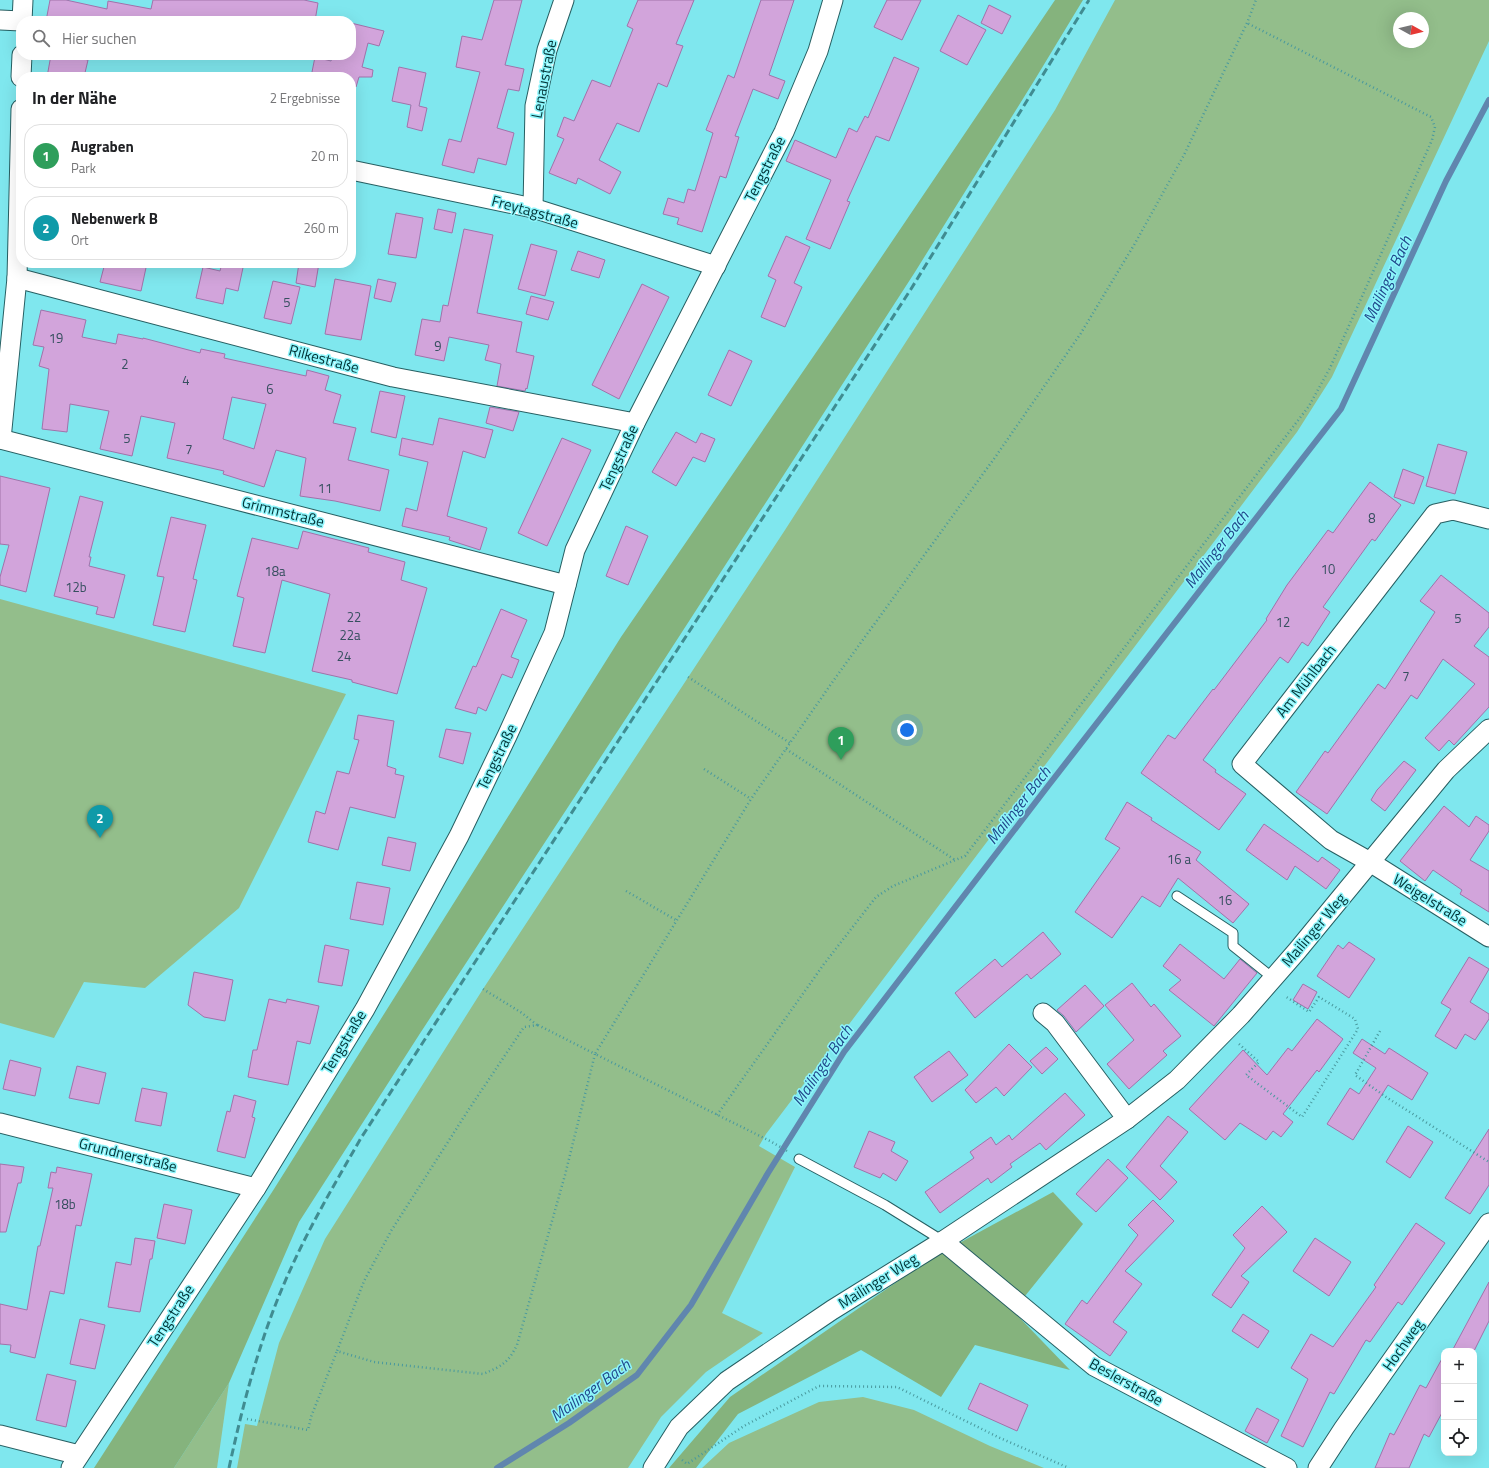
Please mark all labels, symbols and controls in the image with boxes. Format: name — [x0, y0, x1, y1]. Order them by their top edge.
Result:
north arrow — [1393, 12, 1429, 48]
search box — [16, 16, 356, 60]
icon: search — [30, 27, 52, 49]
text: Hier suchen — [62, 27, 137, 50]
street label: Lenaustraße — [525, 38, 562, 120]
text: In der Nähe — [32, 85, 117, 111]
text: 2 Ergebnisse — [270, 88, 340, 108]
street label: Tengstraße — [738, 132, 791, 206]
text: Augraben — [71, 135, 134, 158]
text: 1 — [42, 146, 50, 166]
text: 20 m — [311, 146, 339, 166]
text: Park — [71, 158, 96, 178]
street label: Freytagstraße — [489, 189, 581, 234]
text: Nebenwerk B — [71, 207, 158, 230]
text: 2 — [42, 218, 50, 238]
text: 260 m — [303, 218, 339, 238]
text: Ort — [71, 230, 89, 250]
water label: Mailinger Bach — [1356, 231, 1418, 326]
house number: 5 — [283, 292, 291, 312]
house number: 19 — [49, 328, 63, 348]
house number: 9 — [434, 336, 442, 356]
street label: Rilkestraße — [287, 338, 362, 379]
house number: 2 — [121, 354, 129, 374]
house number: 4 — [182, 370, 190, 390]
house number: 6 — [266, 379, 274, 399]
street label: Tengstraße — [593, 421, 644, 495]
house number: 5 — [123, 428, 131, 448]
house number: 7 — [185, 439, 193, 459]
house number: 11 — [318, 478, 332, 498]
street label: Grimmstraße — [240, 490, 327, 533]
water label: Mailinger Bach — [1178, 504, 1255, 593]
house number: 8 — [1368, 508, 1376, 528]
house number: 10 — [1321, 559, 1335, 579]
house number: 18a — [264, 561, 286, 581]
house number: 12b — [65, 577, 87, 597]
house number: 22 — [347, 607, 361, 627]
house number: 5 — [1454, 608, 1462, 628]
house number: 12 — [1276, 612, 1290, 632]
house number: 22a — [339, 625, 361, 645]
street label: Am Mühlbach — [1270, 639, 1341, 722]
house number: 24 — [337, 646, 351, 666]
house number: 7 — [1402, 666, 1410, 686]
street label: Tengstraße — [471, 720, 522, 794]
your location — [897, 720, 917, 740]
pin: 1 — [828, 727, 854, 760]
water label: Mailinger Bach — [980, 760, 1057, 849]
pin: 2 — [87, 805, 113, 838]
house number: 16 a — [1167, 849, 1191, 869]
street label: Weigelstraße — [1389, 868, 1472, 932]
street label: Mailinger Weg — [1276, 887, 1352, 972]
house number: 16 — [1218, 890, 1232, 910]
street label: Tengstraße — [315, 1005, 372, 1078]
water label: Mailinger Bach — [786, 1019, 859, 1110]
street label: Grundnerstraße — [77, 1131, 180, 1178]
house number: 18b — [54, 1194, 76, 1214]
street label: Mailinger Weg — [833, 1247, 922, 1314]
street label: Tengstraße — [142, 1280, 200, 1352]
street label: Hochweg — [1376, 1314, 1429, 1376]
map controls — [1441, 1348, 1477, 1456]
button: + — [1441, 1348, 1477, 1384]
water label: Mailinger Bach — [545, 1352, 636, 1427]
street label: Beslerstraße — [1085, 1352, 1167, 1411]
button: − — [1441, 1384, 1477, 1420]
button: locate — [1441, 1420, 1477, 1456]

